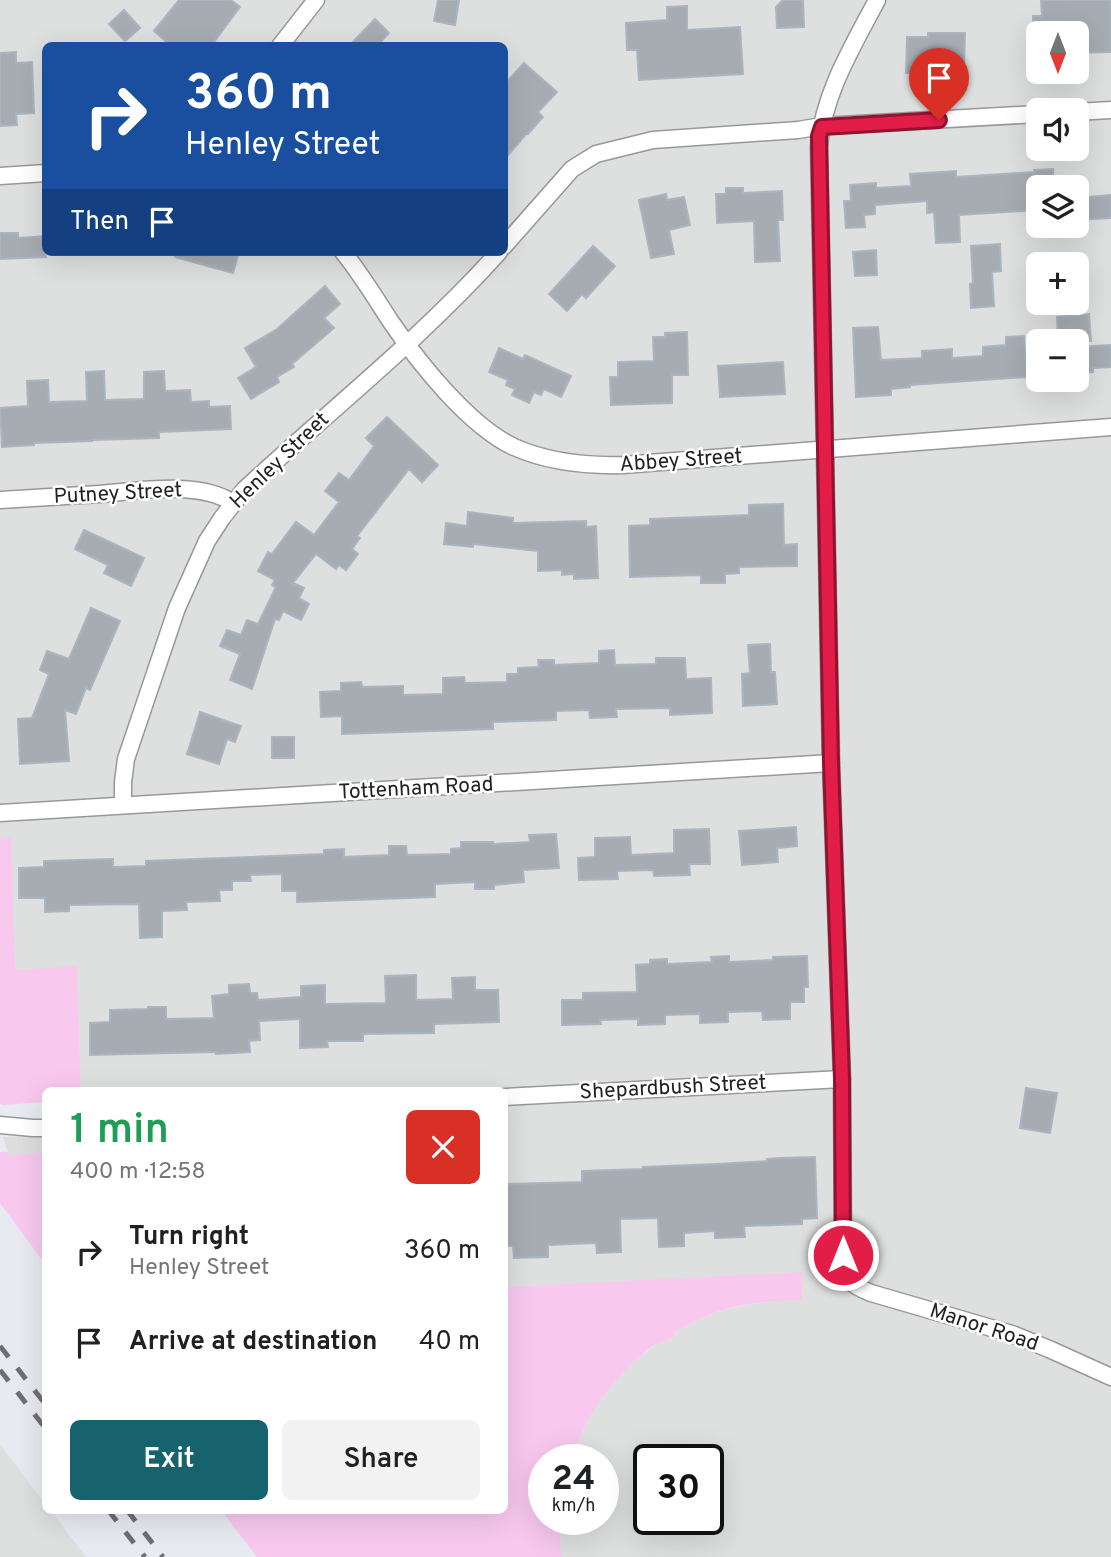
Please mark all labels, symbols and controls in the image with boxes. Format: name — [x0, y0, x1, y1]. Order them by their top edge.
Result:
north arrow — [1026, 21, 1088, 84]
map controls — [1026, 21, 1089, 392]
pin — [909, 48, 969, 120]
icon: arrive — [920, 59, 958, 97]
text: 360 m — [185, 65, 332, 127]
icon: right — [70, 70, 161, 161]
button: sound — [1026, 98, 1089, 161]
text: Henley Street — [185, 126, 381, 166]
button: layers — [1026, 175, 1089, 238]
icon: arrive — [143, 203, 181, 241]
text: Then — [70, 206, 129, 239]
button: + — [1026, 252, 1089, 315]
button: − — [1026, 329, 1089, 392]
street label: Henley Street — [224, 407, 336, 515]
street label: Abbey Street — [619, 443, 743, 479]
street label: Putney Street — [53, 477, 183, 511]
street label: Tottenham Road — [338, 771, 494, 807]
street label: Shepardbush Street — [579, 1070, 767, 1106]
text: 1 min — [70, 1105, 169, 1158]
button: close — [406, 1110, 480, 1184]
text: 400 m · 12:58 — [70, 1158, 206, 1187]
position arrow — [806, 1218, 880, 1292]
text: Turn right — [129, 1221, 249, 1254]
icon: right — [70, 1233, 108, 1271]
text: 360 m — [404, 1235, 480, 1268]
text: Henley Street — [129, 1254, 270, 1283]
street label: Manor Road — [926, 1298, 1042, 1358]
icon: arrive — [70, 1324, 108, 1362]
text: Arrive at destination — [129, 1326, 377, 1359]
text: 40 m — [419, 1326, 480, 1359]
button: Exit — [70, 1420, 268, 1500]
button: Share — [282, 1420, 480, 1500]
speed limit sign: 30 — [633, 1444, 724, 1535]
text: 24 — [552, 1458, 595, 1502]
text: km/h — [552, 1495, 595, 1518]

